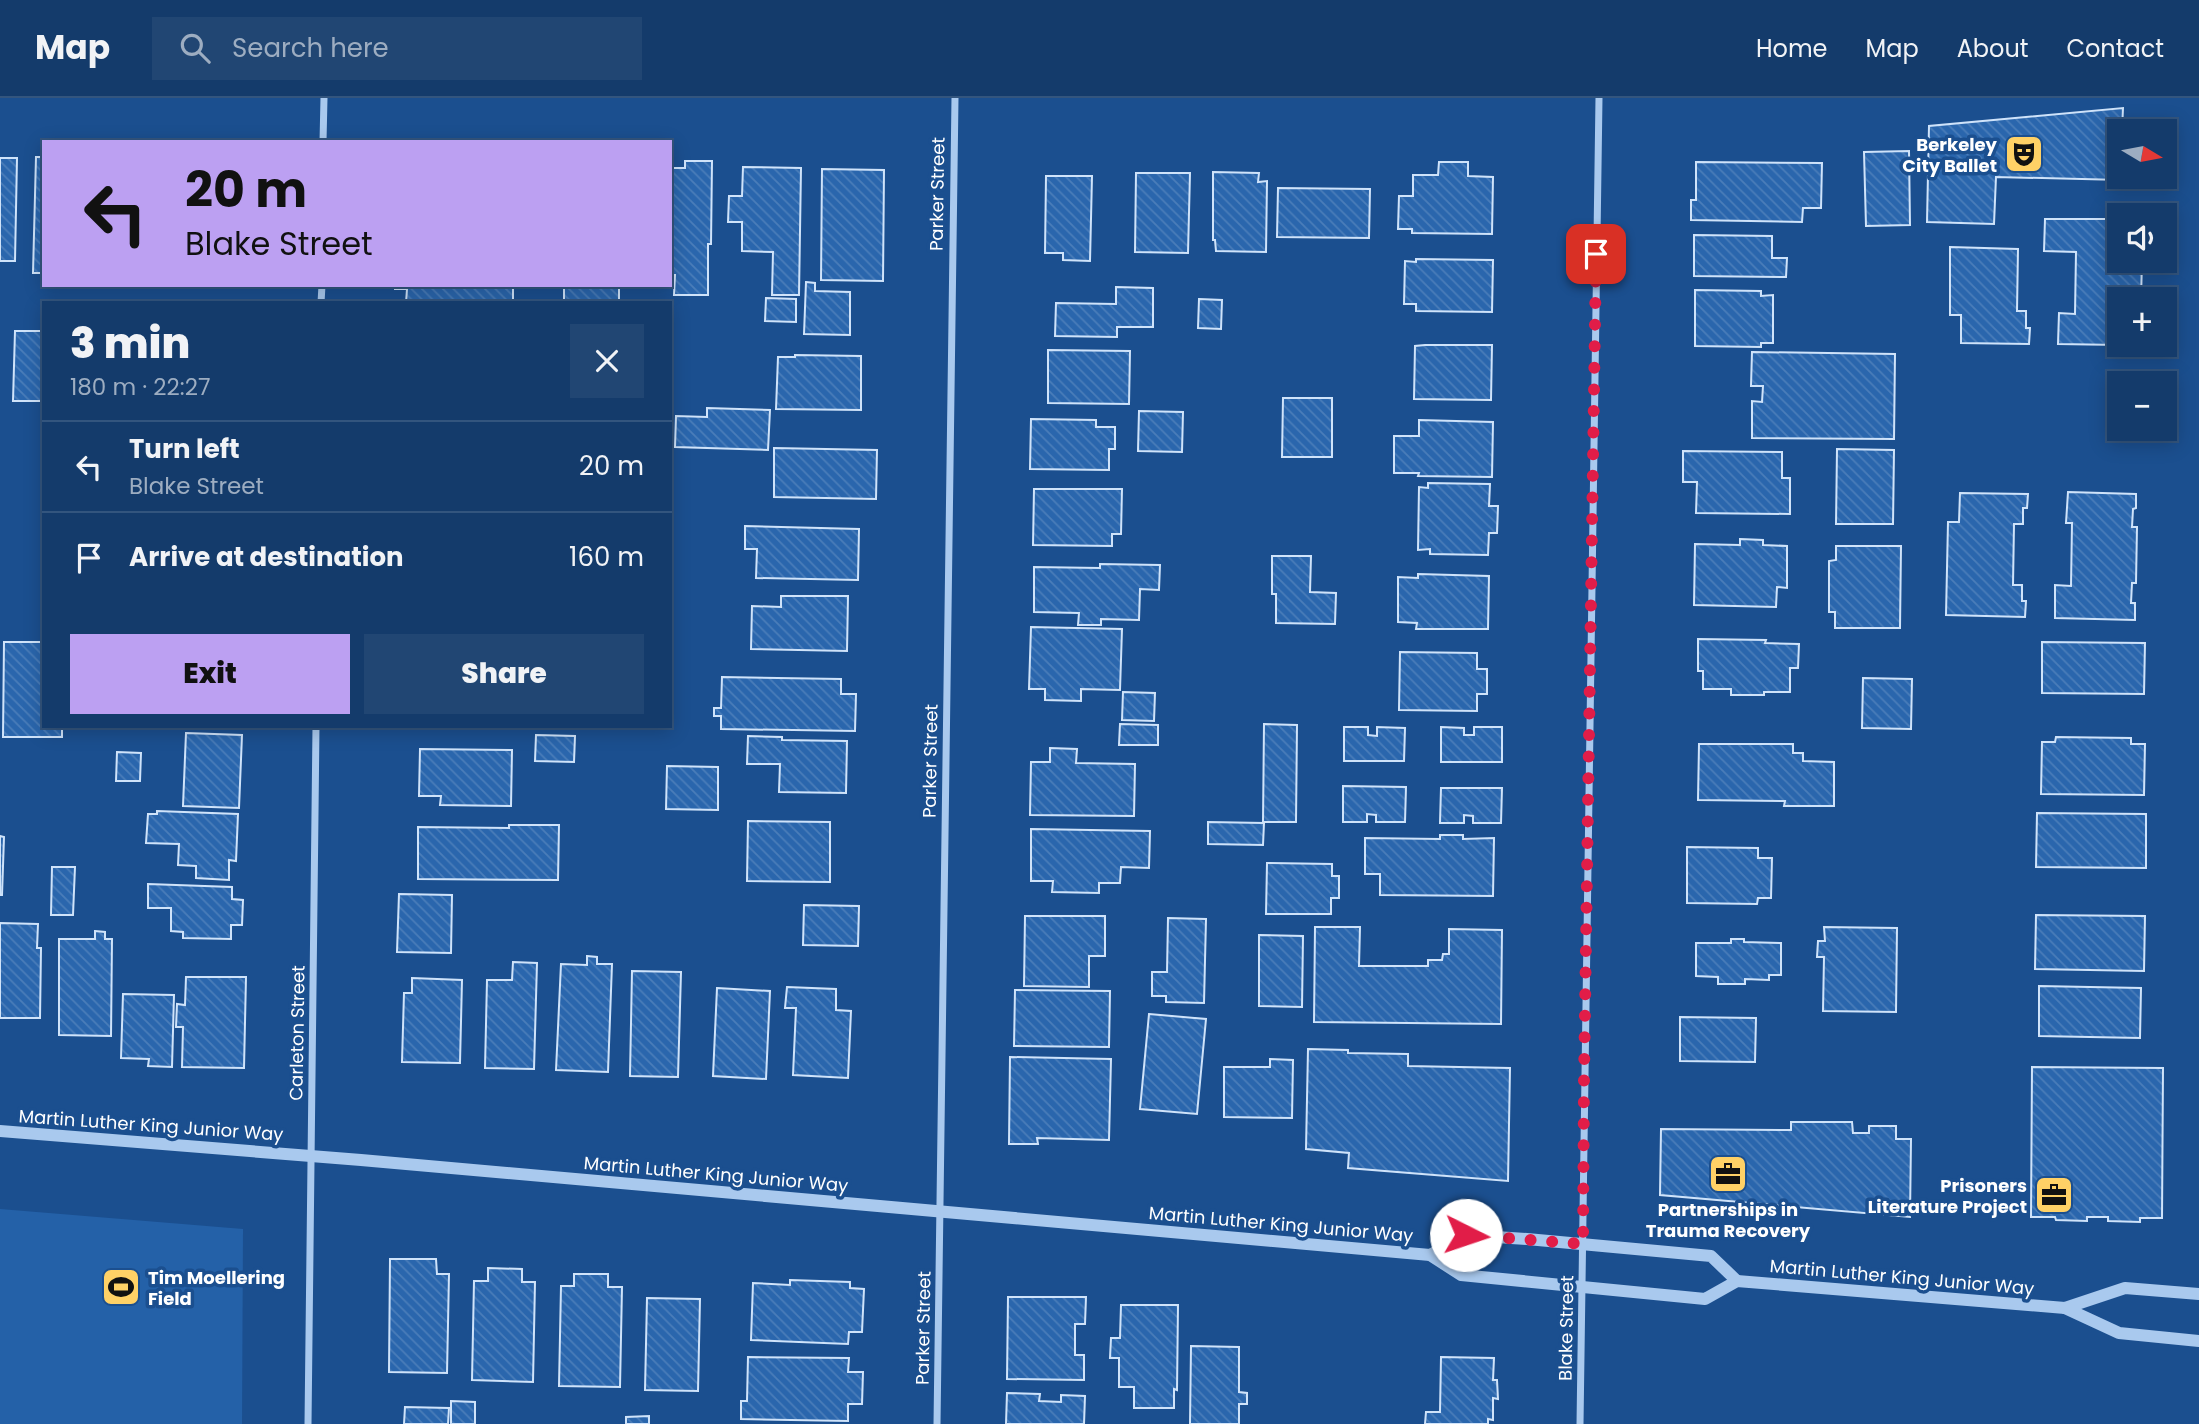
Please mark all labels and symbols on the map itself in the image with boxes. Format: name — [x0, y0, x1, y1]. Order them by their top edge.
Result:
north arrow — [2107, 119, 2177, 189]
place label: Berkeley City Ballet — [1902, 132, 1998, 178]
theatre icon: Berkeley City Ballet — [2003, 133, 2045, 175]
street label: Parker Street — [924, 137, 950, 251]
pin — [1566, 224, 1626, 284]
street label: Parker Street — [917, 704, 943, 818]
street label: Carleton Street — [283, 965, 311, 1101]
street label: Martin Luther King Junior Way — [18, 1103, 284, 1147]
street label: Martin Luther King Junior Way — [583, 1150, 849, 1198]
office icon: Partnerships in Trauma Recovery — [1707, 1153, 1749, 1195]
place label: Prisoners Literature Project — [1868, 1173, 2027, 1219]
office icon: Prisoners Literature Project — [2033, 1174, 2075, 1216]
place label: Partnerships in Trauma Recovery — [1646, 1197, 1811, 1243]
position arrow — [1429, 1198, 1503, 1272]
street label: Martin Luther King Junior Way — [1148, 1200, 1414, 1248]
street label: Martin Luther King Junior Way — [1769, 1253, 2035, 1301]
place label: Tim Moellering Field — [148, 1265, 285, 1311]
sports icon: Tim Moellering Field — [100, 1266, 142, 1308]
street label: Parker Street — [910, 1271, 936, 1385]
street label: Blake Street — [1553, 1275, 1579, 1381]

